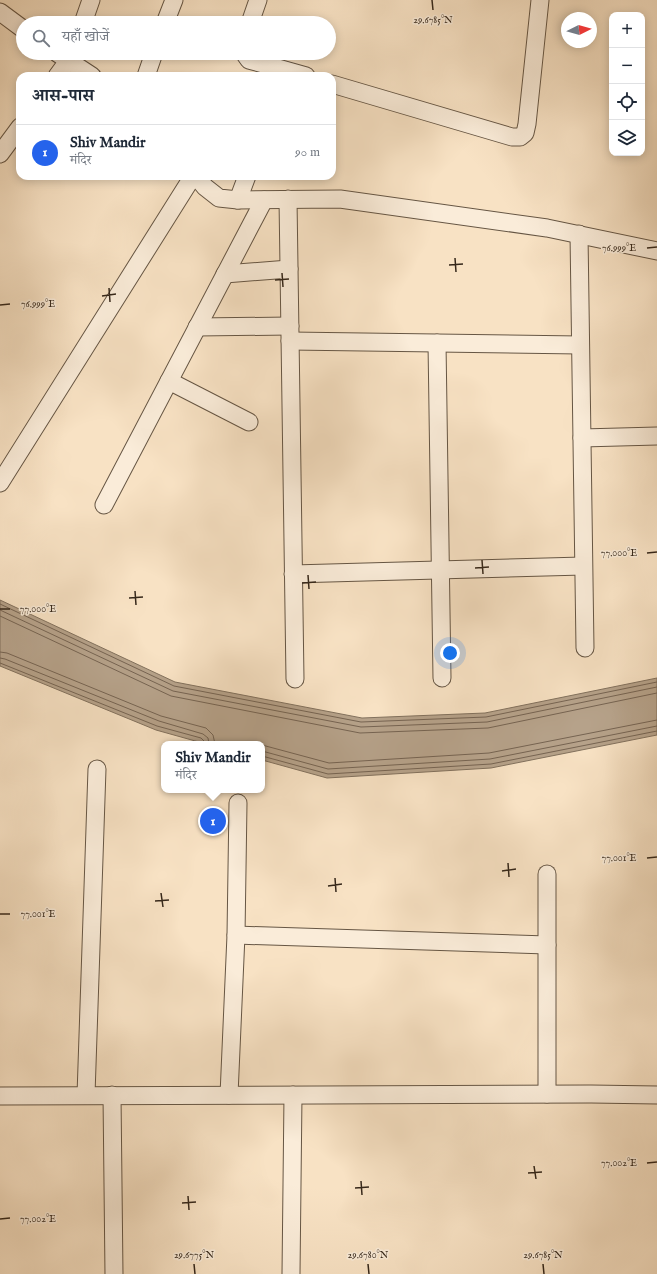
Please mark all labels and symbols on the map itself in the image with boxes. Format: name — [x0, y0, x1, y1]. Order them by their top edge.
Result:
north arrow — [561, 12, 597, 48]
text: 29.6785°N — [413, 14, 453, 27]
text: 76.999°E — [602, 242, 636, 255]
text: 76.999°E — [21, 298, 55, 311]
text: 77.000°E — [601, 547, 637, 560]
text: 77.000°E — [20, 603, 56, 616]
your location — [440, 643, 460, 663]
pin: 1 — [200, 806, 226, 836]
text: 77.001°E — [601, 852, 637, 865]
text: 77.001°E — [20, 908, 56, 921]
text: 77.002°E — [601, 1157, 637, 1170]
text: 77.002°E — [20, 1213, 56, 1226]
text: 29.6775°N — [174, 1249, 214, 1262]
text: 29.6780°N — [348, 1249, 389, 1262]
text: 29.6785°N — [523, 1249, 563, 1262]

